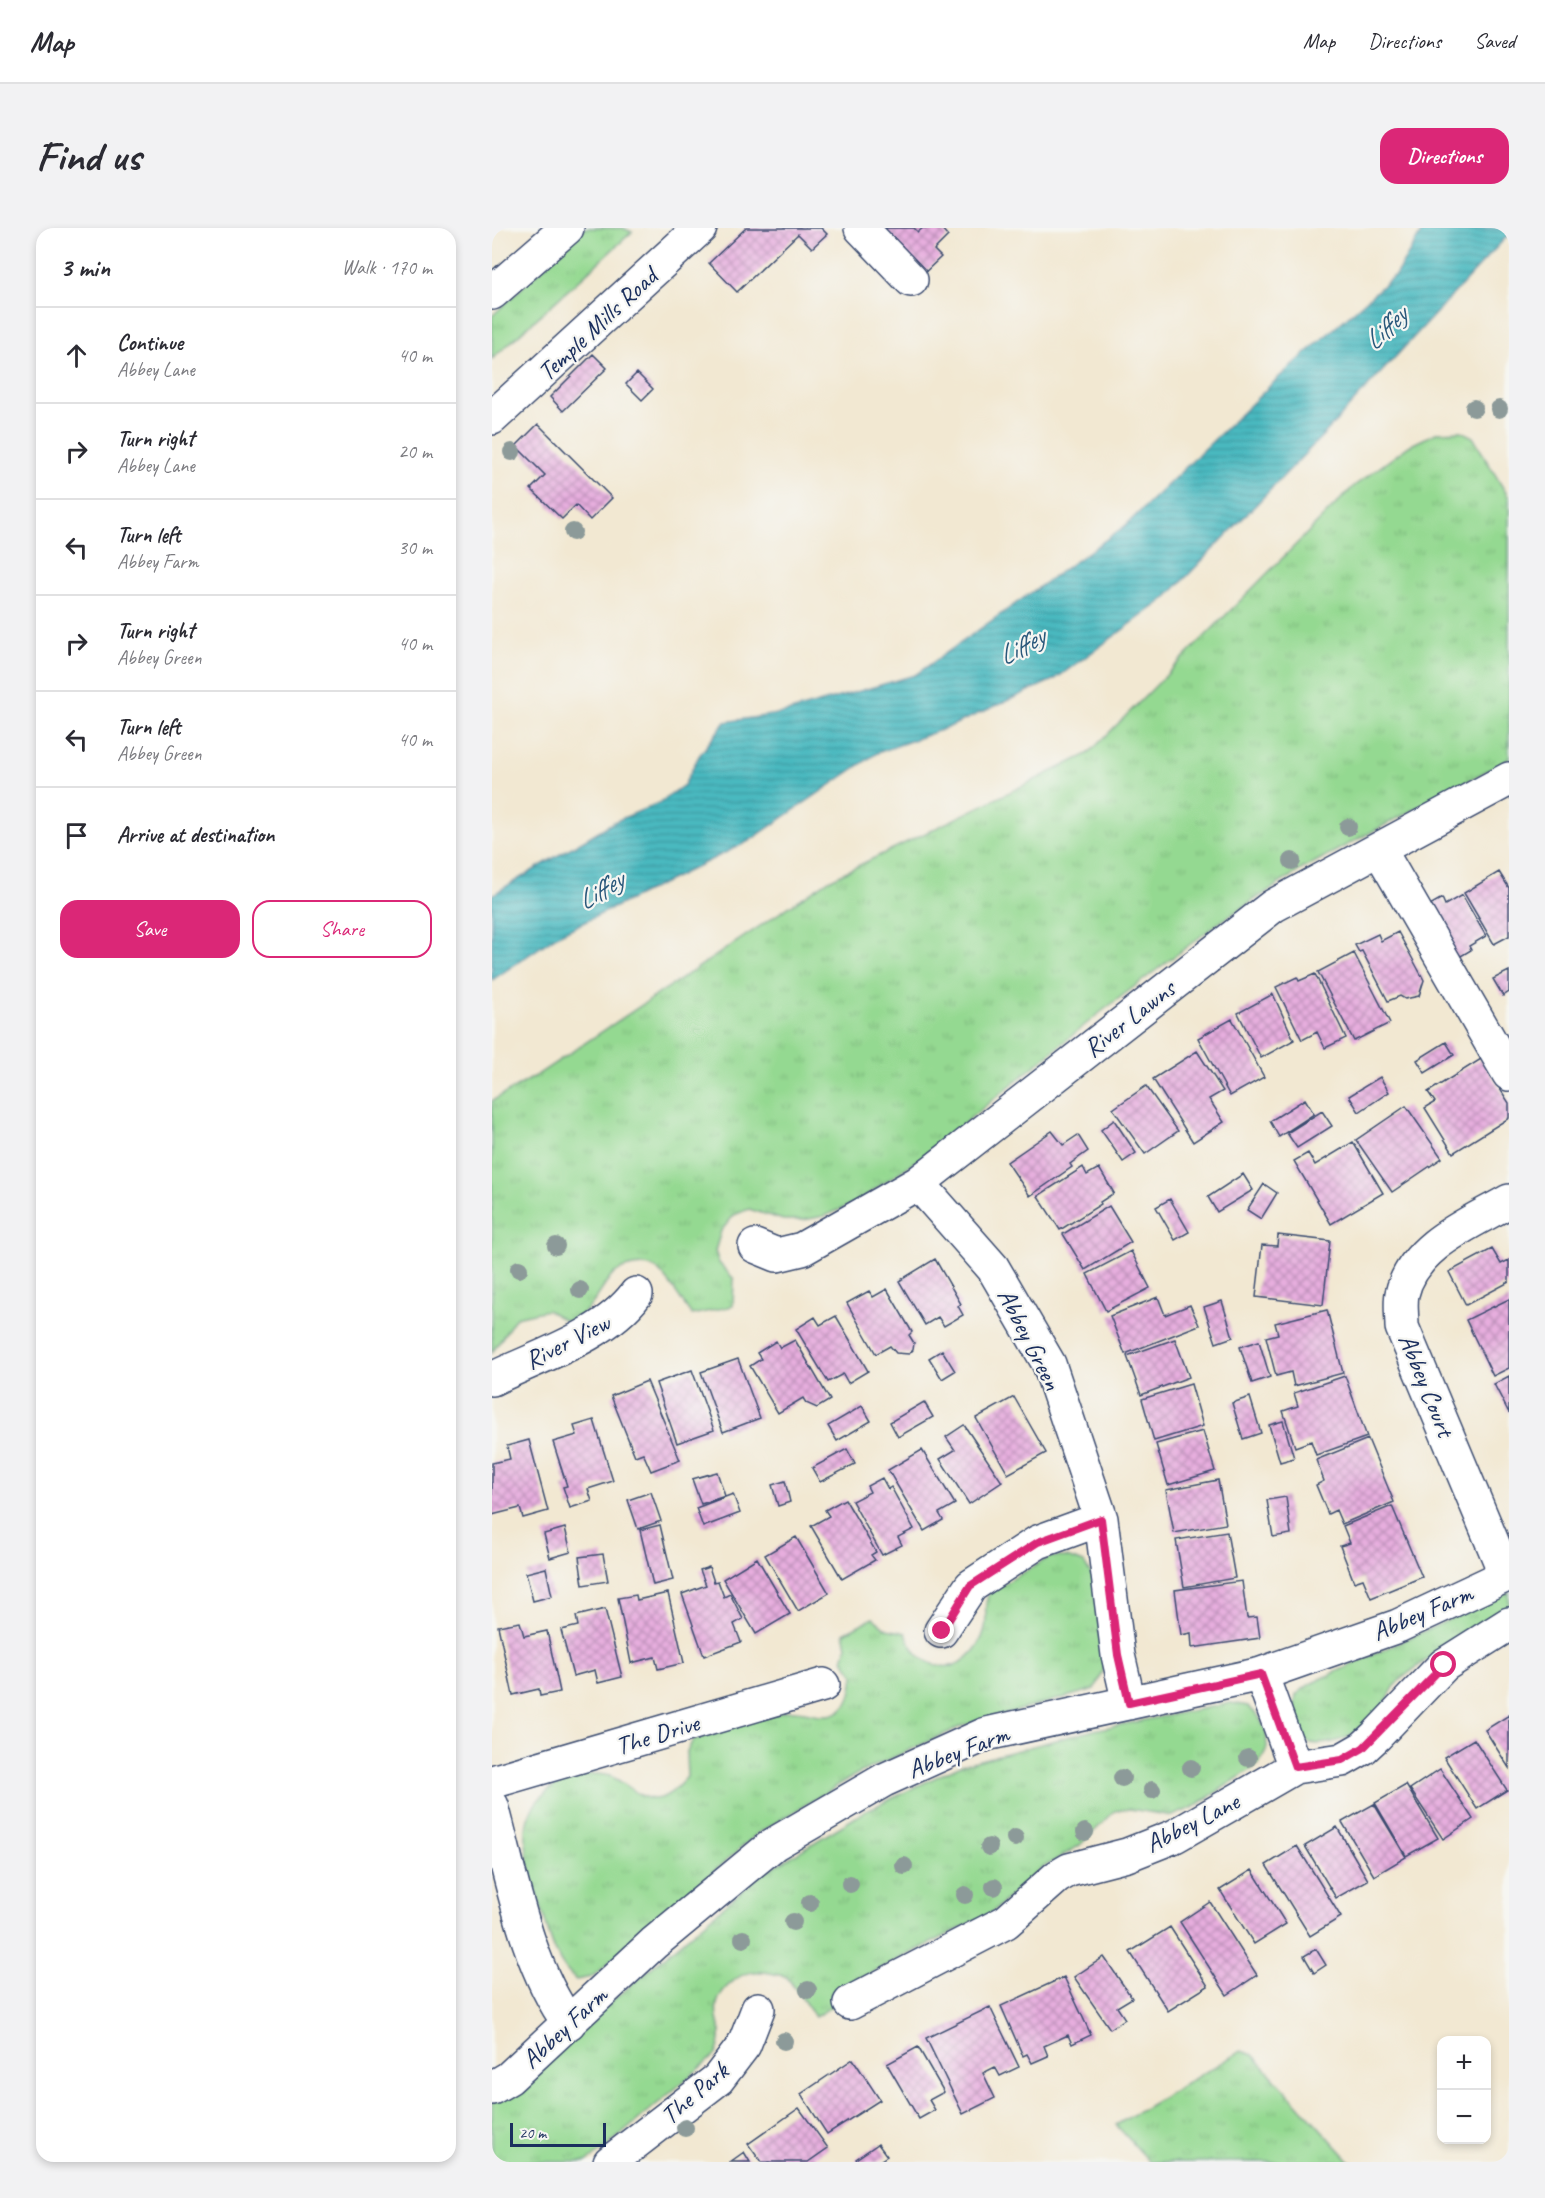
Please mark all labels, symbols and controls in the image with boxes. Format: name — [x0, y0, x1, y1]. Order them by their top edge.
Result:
text: Map — [30, 24, 73, 59]
text: Map — [1303, 28, 1335, 54]
text: Directions — [1368, 28, 1441, 54]
text: Saved — [1474, 28, 1515, 54]
button: Directions — [1380, 128, 1509, 184]
text: Find us — [36, 130, 141, 183]
text: 3 min — [60, 251, 110, 284]
text: Walk · 170 m — [342, 255, 432, 280]
street label: Temple Mills Road — [531, 258, 667, 388]
water label: Liffey — [1356, 296, 1418, 357]
text: Continue — [117, 329, 183, 357]
icon: ahead — [60, 339, 93, 372]
text: 40 m — [398, 343, 432, 368]
text: Abbey Lane — [117, 357, 195, 382]
text: Turn right — [117, 425, 194, 453]
icon: right — [60, 435, 93, 468]
text: 20 m — [398, 439, 432, 464]
text: Abbey Lane — [117, 453, 195, 478]
text: Turn left — [117, 521, 181, 549]
icon: left — [60, 531, 93, 564]
text: 30 m — [398, 535, 432, 560]
text: Abbey Farm — [117, 549, 199, 574]
text: Turn right — [117, 617, 194, 645]
water label: Liffey — [992, 617, 1055, 673]
icon: right — [60, 627, 93, 660]
text: 40 m — [398, 631, 432, 656]
text: Abbey Green — [117, 645, 202, 670]
text: Turn left — [117, 713, 181, 741]
icon: left — [60, 723, 93, 756]
text: 40 m — [398, 727, 432, 752]
text: Abbey Green — [117, 741, 202, 766]
icon: arrive — [60, 819, 93, 852]
text: Arrive at destination — [117, 821, 274, 849]
water label: Liffey — [571, 861, 634, 917]
button: Save — [60, 900, 240, 958]
button: Share — [252, 900, 432, 958]
street label: River Lawns — [1077, 971, 1184, 1065]
street label: Abbey Green — [990, 1283, 1069, 1396]
street label: River View — [519, 1305, 618, 1377]
street label: Abbey Court — [1391, 1329, 1463, 1444]
street label: Abbey Farm — [1367, 1576, 1479, 1648]
route end — [928, 1617, 954, 1643]
route start — [1430, 1651, 1456, 1677]
street label: The Drive — [611, 1706, 704, 1763]
street label: Abbey Farm — [903, 1716, 1016, 1786]
street label: Abbey Lane — [1140, 1784, 1246, 1860]
street label: Abbey Farm — [514, 1978, 616, 2076]
map controls — [1437, 2036, 1491, 2144]
button: + — [1437, 2036, 1491, 2090]
street label: The Park — [654, 2053, 737, 2132]
button: − — [1437, 2090, 1491, 2144]
scale bar — [510, 2120, 606, 2148]
text: 20 m — [519, 2123, 546, 2143]

